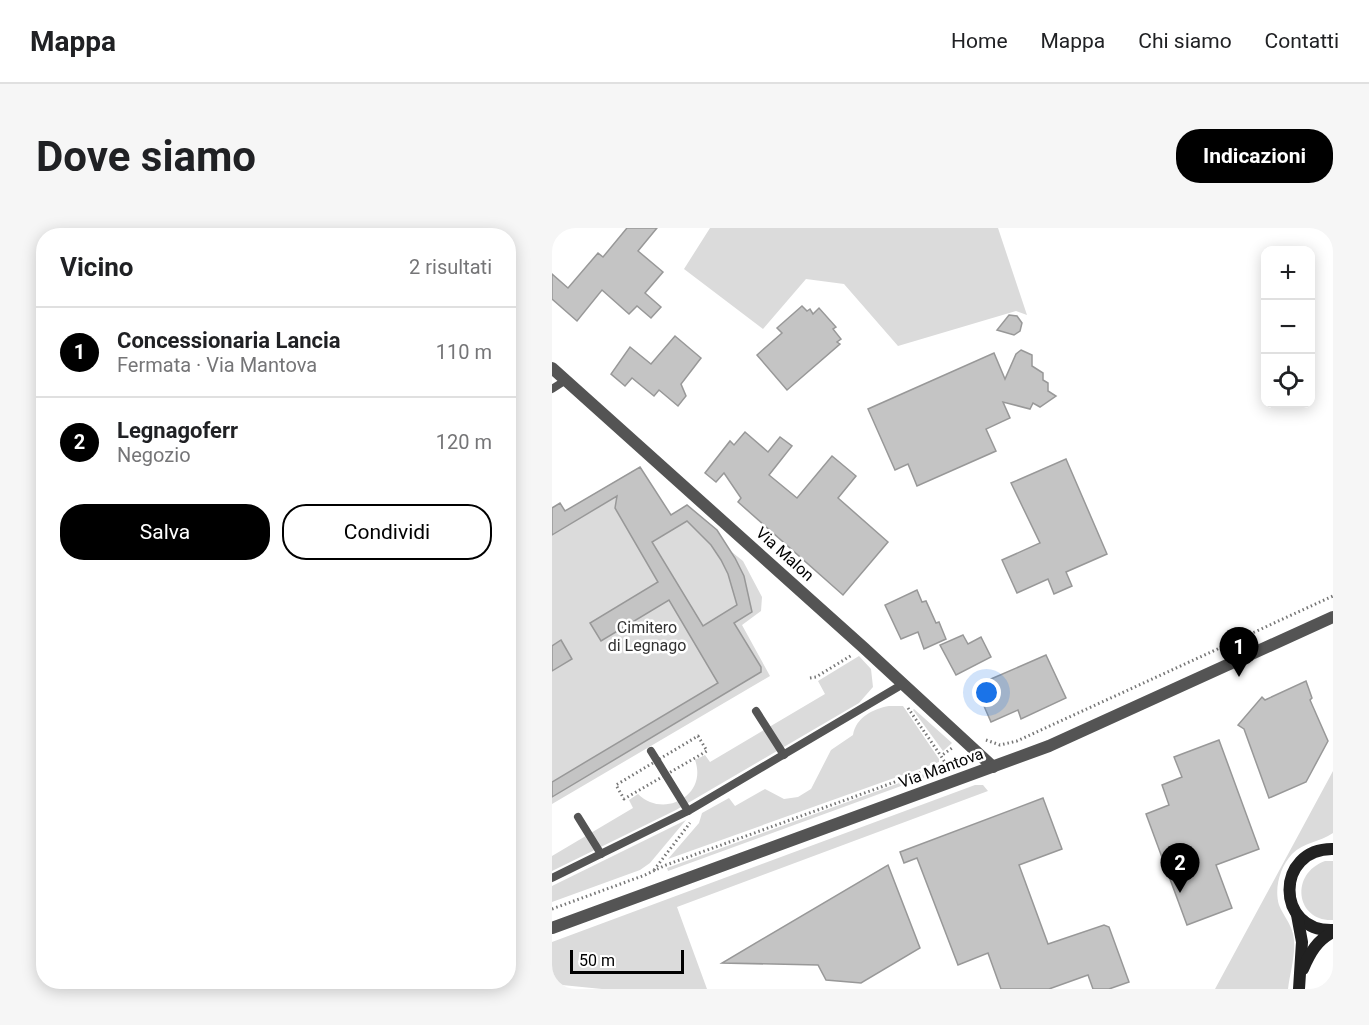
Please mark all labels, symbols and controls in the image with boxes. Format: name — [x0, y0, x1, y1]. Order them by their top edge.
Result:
text: Mappa — [30, 25, 116, 58]
text: Home — [951, 29, 1008, 53]
text: Mappa — [1041, 29, 1105, 53]
text: Chi siamo — [1138, 29, 1232, 53]
text: Contatti — [1265, 29, 1339, 53]
button: Indicazioni — [1176, 129, 1333, 183]
text: Dove siamo — [36, 132, 256, 181]
map controls — [1261, 246, 1315, 408]
button: + — [1261, 246, 1315, 300]
text: Vicino — [60, 252, 134, 282]
text: 2 risultati — [409, 255, 492, 279]
button: − — [1261, 300, 1315, 354]
text: Concessionaria Lancia — [117, 328, 341, 353]
text: 1 — [74, 340, 85, 364]
text: 110 m — [436, 340, 492, 364]
text: Fermata · Via Mantova — [117, 353, 317, 377]
button: locate — [1261, 354, 1315, 408]
text: Legnagoferr — [117, 418, 238, 443]
text: 2 — [74, 430, 85, 454]
text: 120 m — [436, 430, 492, 454]
text: Negozio — [117, 443, 191, 467]
button: Salva — [60, 504, 270, 560]
button: Condividi — [282, 504, 492, 560]
street label: Via Malon — [752, 523, 818, 585]
park label: Cimitero di Legnago — [608, 618, 686, 655]
pin: 1 — [1220, 628, 1258, 677]
your location — [972, 678, 1001, 707]
street label: Via Mantova — [896, 744, 986, 792]
pin: 2 — [1160, 844, 1200, 893]
scale bar — [570, 947, 684, 974]
text: 50 m — [579, 951, 615, 970]

